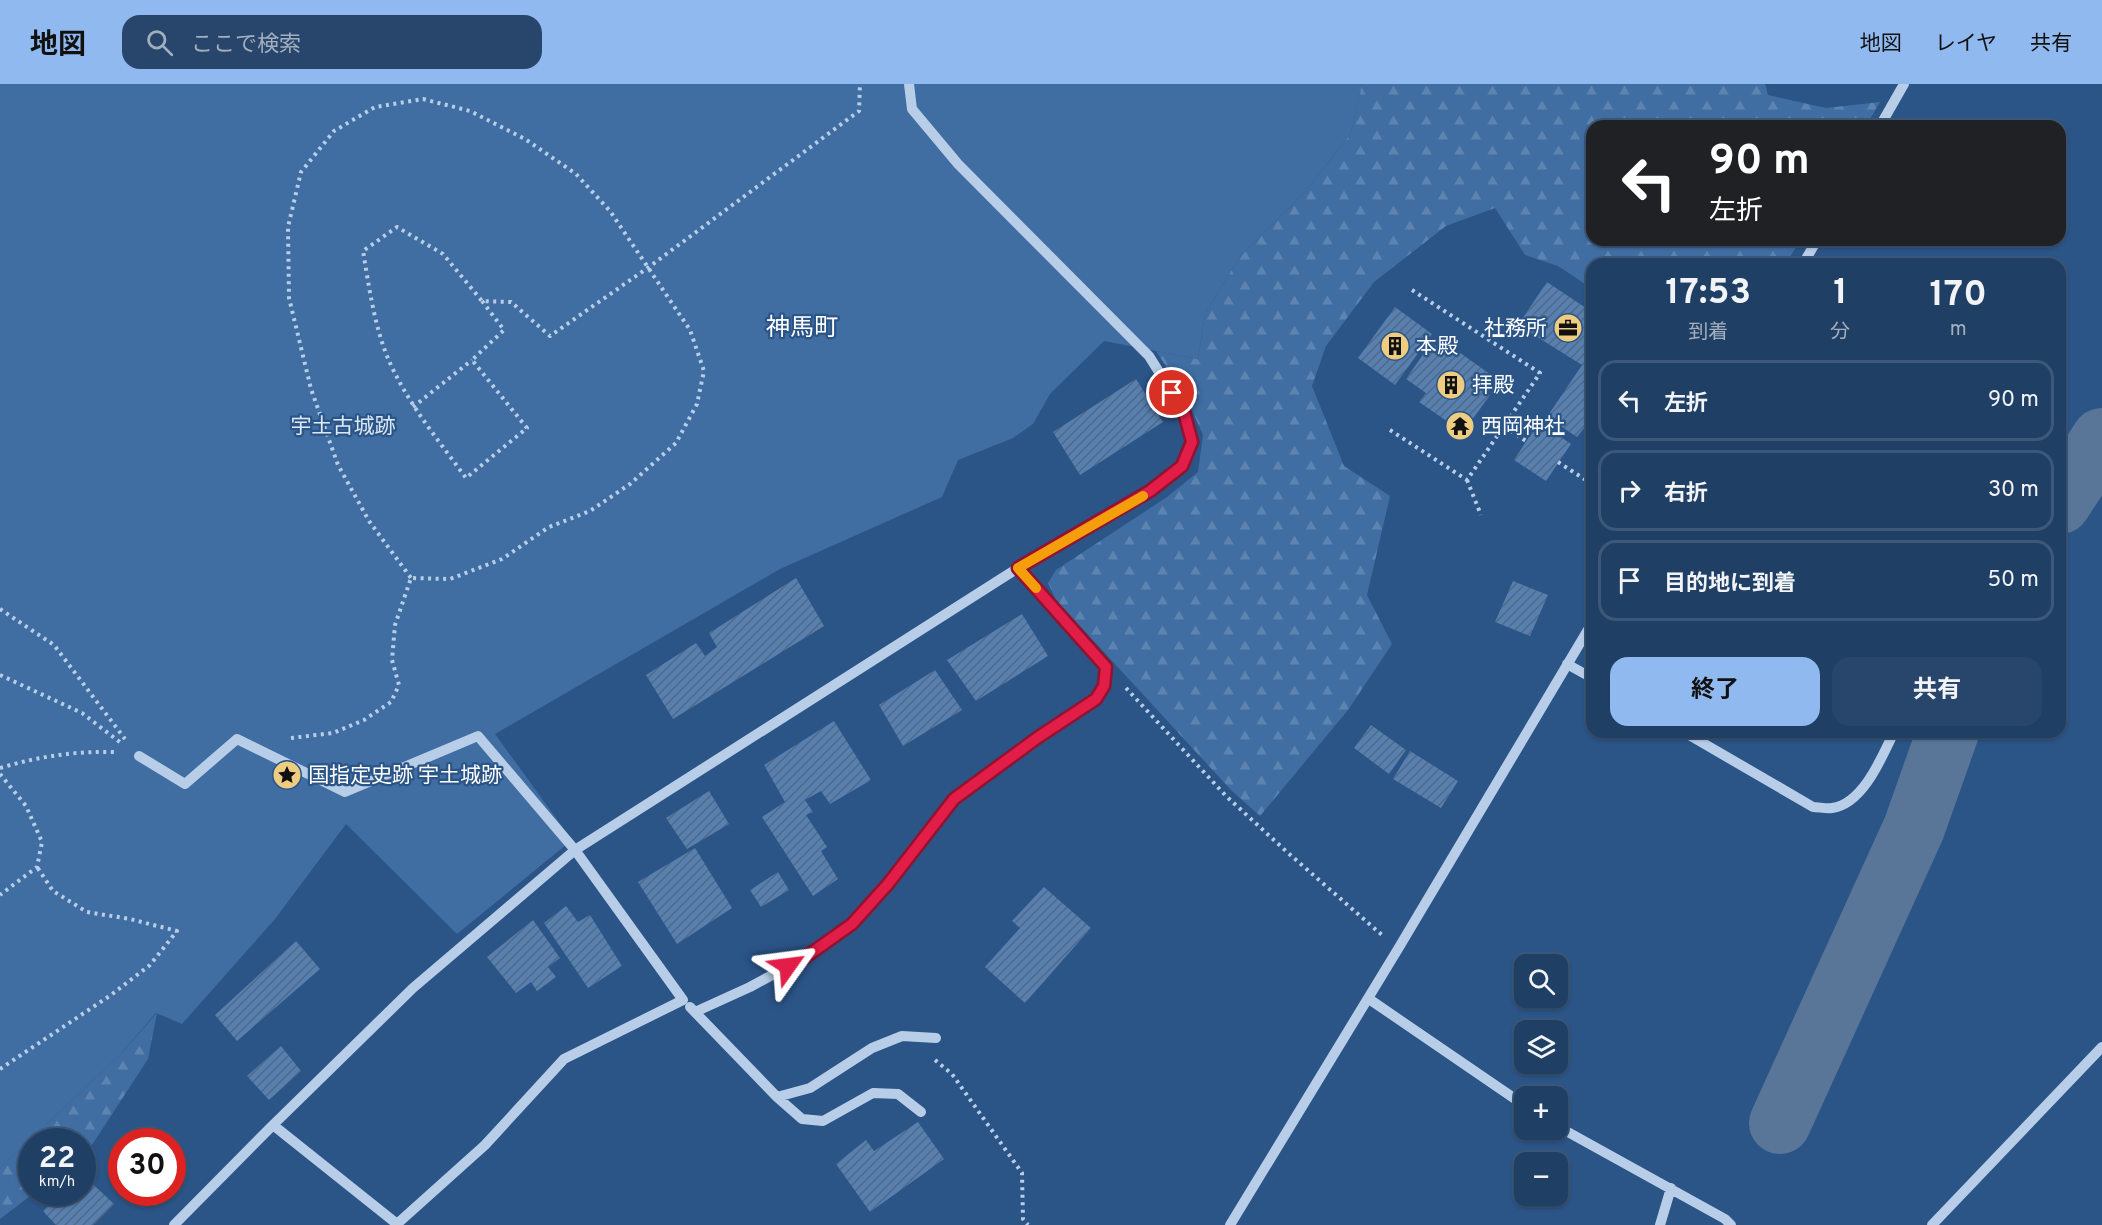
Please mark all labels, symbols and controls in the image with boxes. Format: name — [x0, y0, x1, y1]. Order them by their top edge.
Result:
search box — [122, 15, 542, 69]
icon: search — [143, 26, 176, 59]
text: 地図 — [30, 28, 86, 64]
text: 地図 — [1860, 31, 1902, 58]
text: レイヤ — [1935, 31, 1997, 58]
text: 共有 — [2030, 31, 2072, 58]
text: ここで検索 — [191, 32, 301, 59]
text: 90 m — [1709, 136, 1810, 189]
icon: left — [1610, 144, 1688, 222]
text: 左折 — [1709, 195, 1763, 229]
text: 17:53 — [1665, 271, 1751, 317]
text: 1 — [1833, 271, 1848, 317]
text: 170 — [1929, 273, 1987, 319]
office icon: 社務所 — [1552, 312, 1584, 344]
district label: 神馬町 — [766, 314, 838, 344]
place label: 社務所 — [1484, 316, 1547, 343]
text: m — [1950, 317, 1967, 343]
text: 到着 — [1688, 320, 1728, 346]
text: 分 — [1830, 320, 1850, 346]
building icon: 本殿 — [1379, 330, 1411, 362]
place label: 本殿 — [1416, 334, 1458, 361]
pin — [1146, 367, 1197, 418]
building icon: 拝殿 — [1435, 369, 1467, 401]
place label: 拝殿 — [1472, 373, 1514, 400]
icon: arrive — [1155, 376, 1188, 409]
icon: left — [1613, 384, 1646, 417]
text: 90 m — [1988, 387, 2039, 414]
text: 左折 — [1664, 391, 1708, 418]
temple icon: 西岡神社 — [1444, 410, 1476, 442]
park label: 宇土古城跡 — [291, 414, 396, 441]
place label: 西岡神社 — [1481, 414, 1565, 441]
icon: right — [1613, 474, 1646, 507]
text: 30 m — [1988, 477, 2039, 504]
text: 右折 — [1664, 481, 1708, 508]
icon: arrive — [1613, 564, 1646, 597]
text: 50 m — [1987, 567, 2039, 594]
text: 目的地に到着 — [1664, 571, 1796, 598]
button: 終了 — [1610, 657, 1820, 726]
button: 共有 — [1832, 657, 2042, 726]
place icon: 国指定史跡 宇土城跡 — [271, 759, 303, 791]
place label: 国指定史跡 宇土城跡 — [308, 763, 502, 790]
position arrow — [756, 934, 820, 998]
map controls — [1514, 954, 1568, 1206]
button: search — [1514, 954, 1568, 1008]
button: layers — [1514, 1020, 1568, 1074]
button: + — [1514, 1086, 1568, 1140]
speed limit sign: 30 — [108, 1128, 186, 1206]
text: 22 — [39, 1141, 75, 1178]
button: − — [1514, 1152, 1568, 1206]
text: km/h — [39, 1173, 75, 1192]

